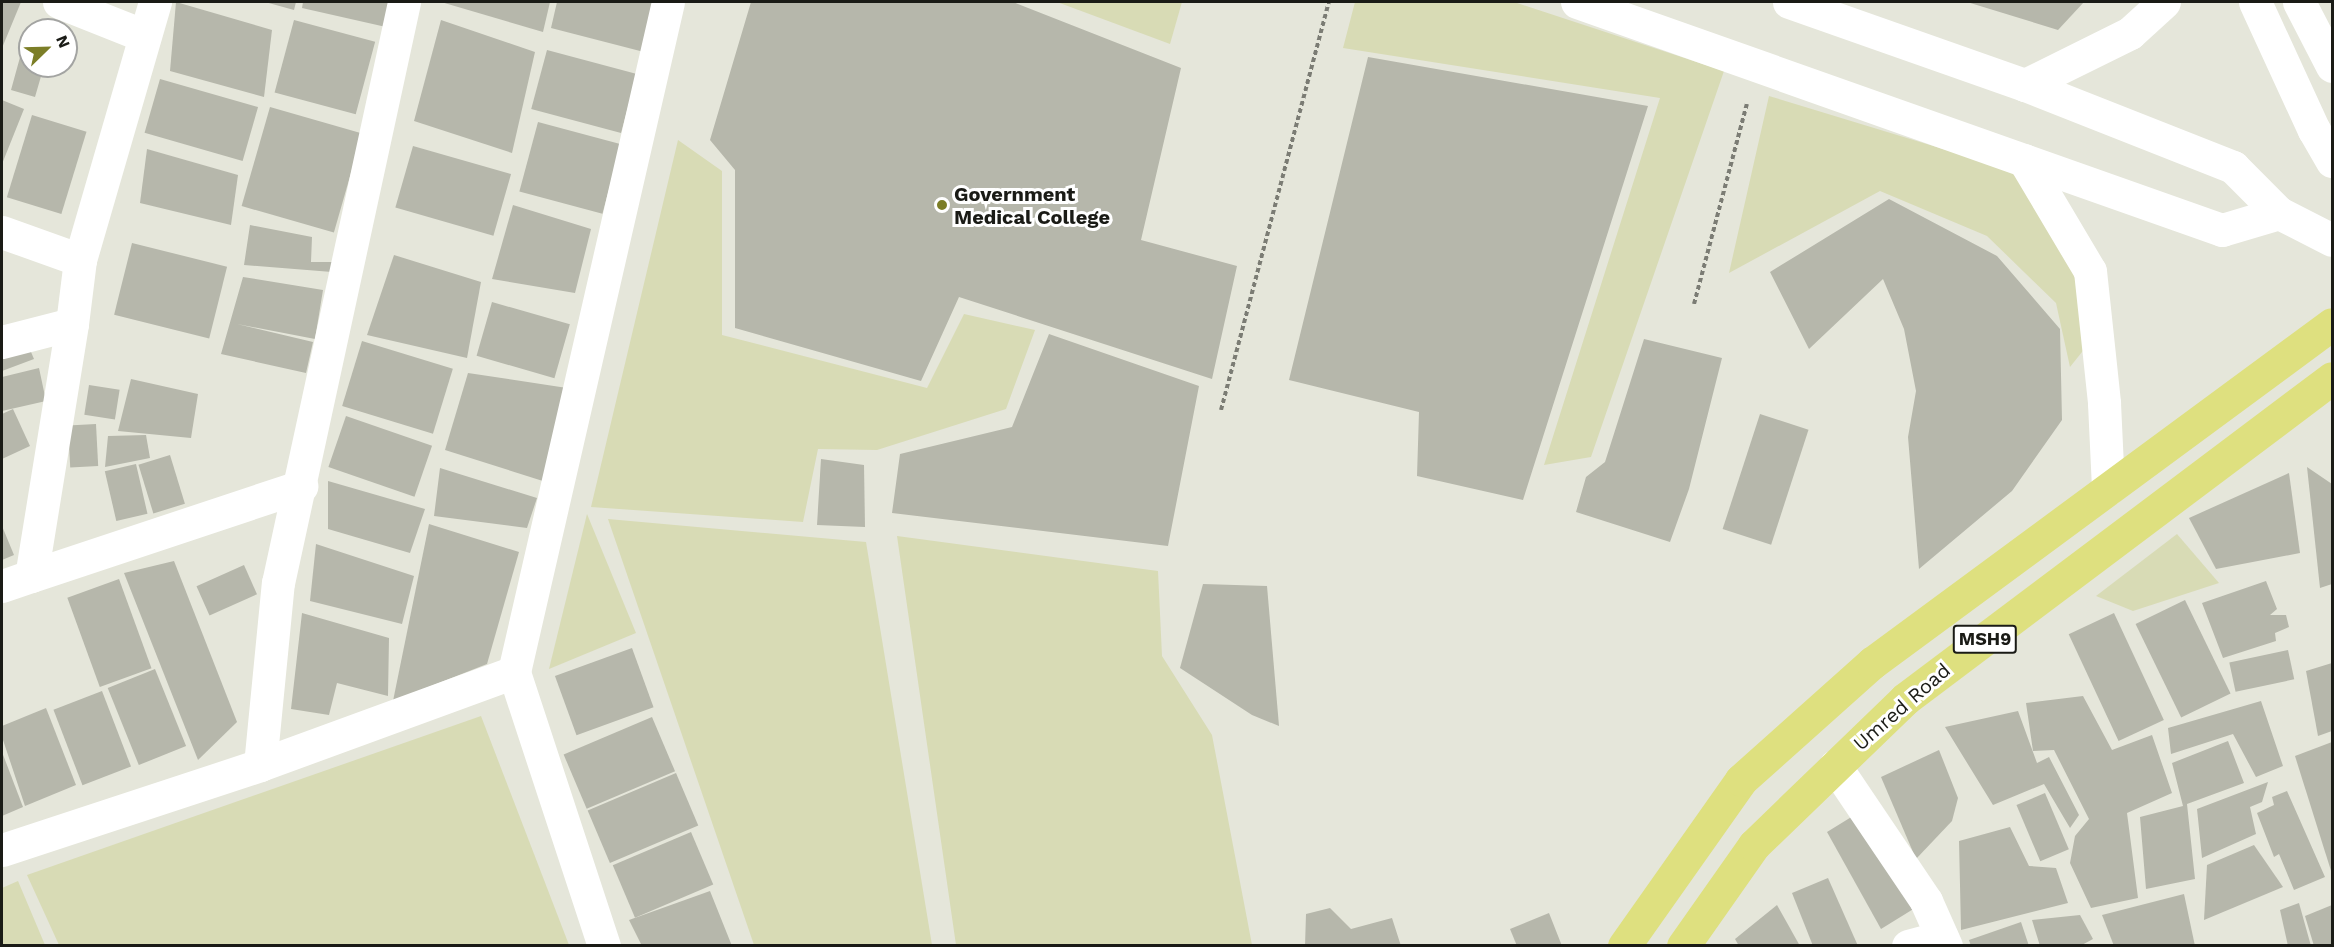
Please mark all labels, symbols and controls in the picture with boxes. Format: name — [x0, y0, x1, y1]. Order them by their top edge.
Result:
north arrow — [18, 18, 78, 78]
text: N — [52, 32, 74, 51]
place label: Government Medical College — [954, 182, 1110, 229]
marker: Government Medical College — [935, 198, 949, 212]
road number: MSH9 — [1952, 624, 2018, 654]
street label: Umred Road — [1849, 658, 1955, 756]

